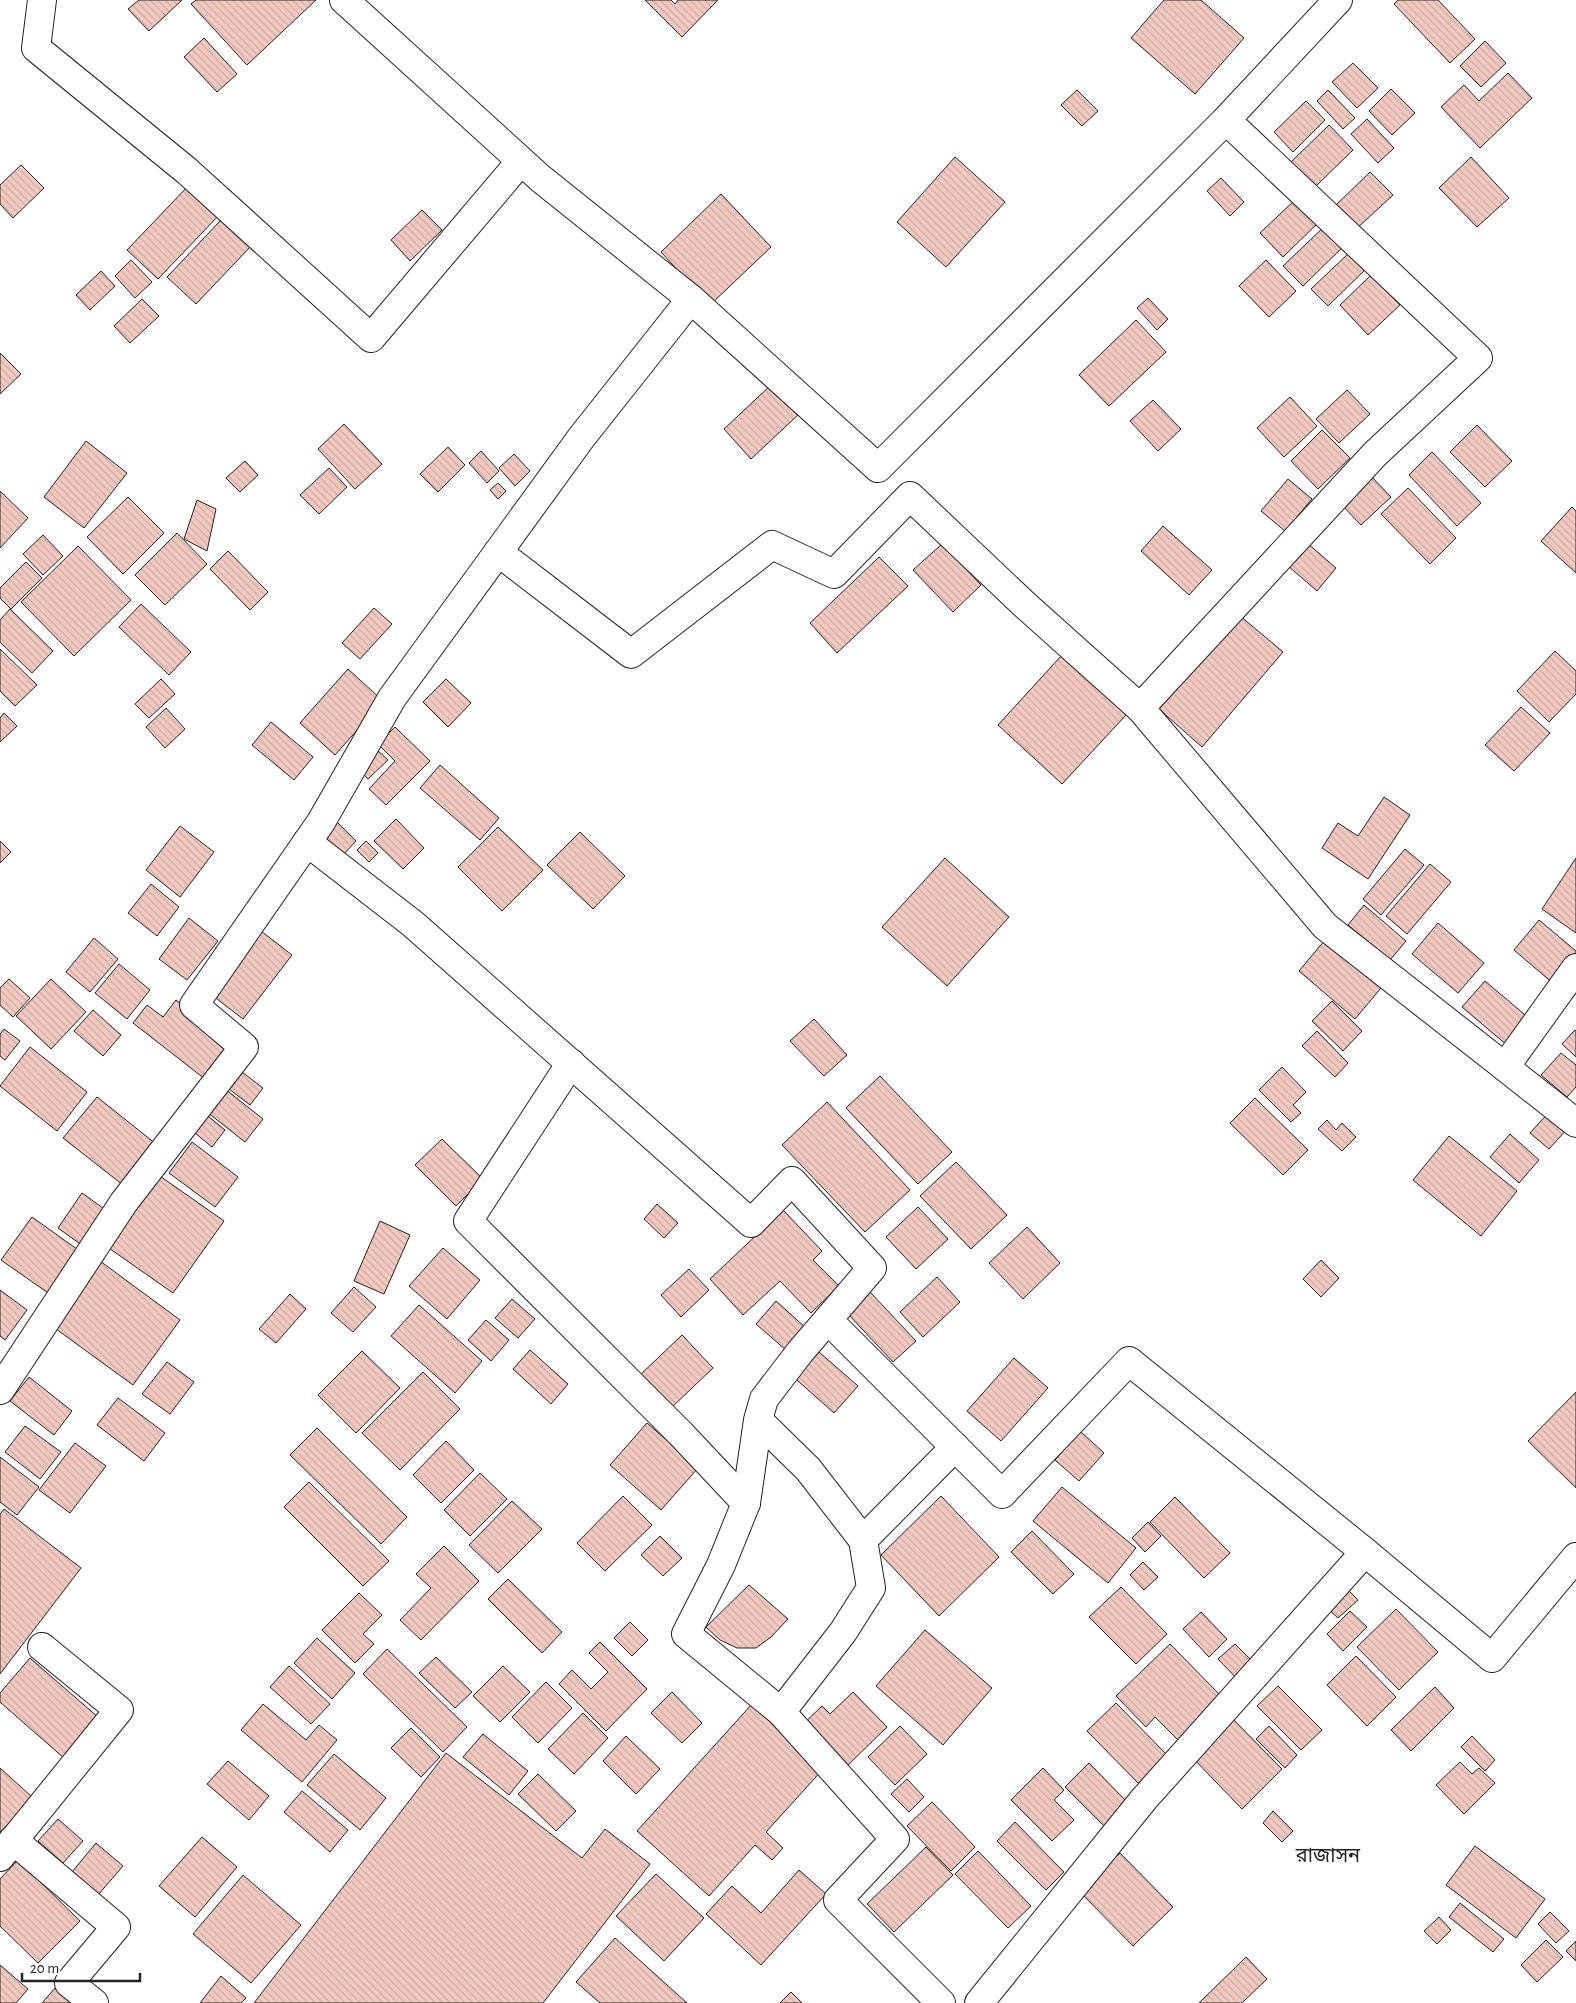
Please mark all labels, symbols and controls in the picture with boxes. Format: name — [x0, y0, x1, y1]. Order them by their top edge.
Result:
district label: রাজাসন — [1295, 1846, 1361, 1866]
scale bar — [22, 1950, 140, 1982]
text: 20 m — [30, 1961, 59, 1976]

